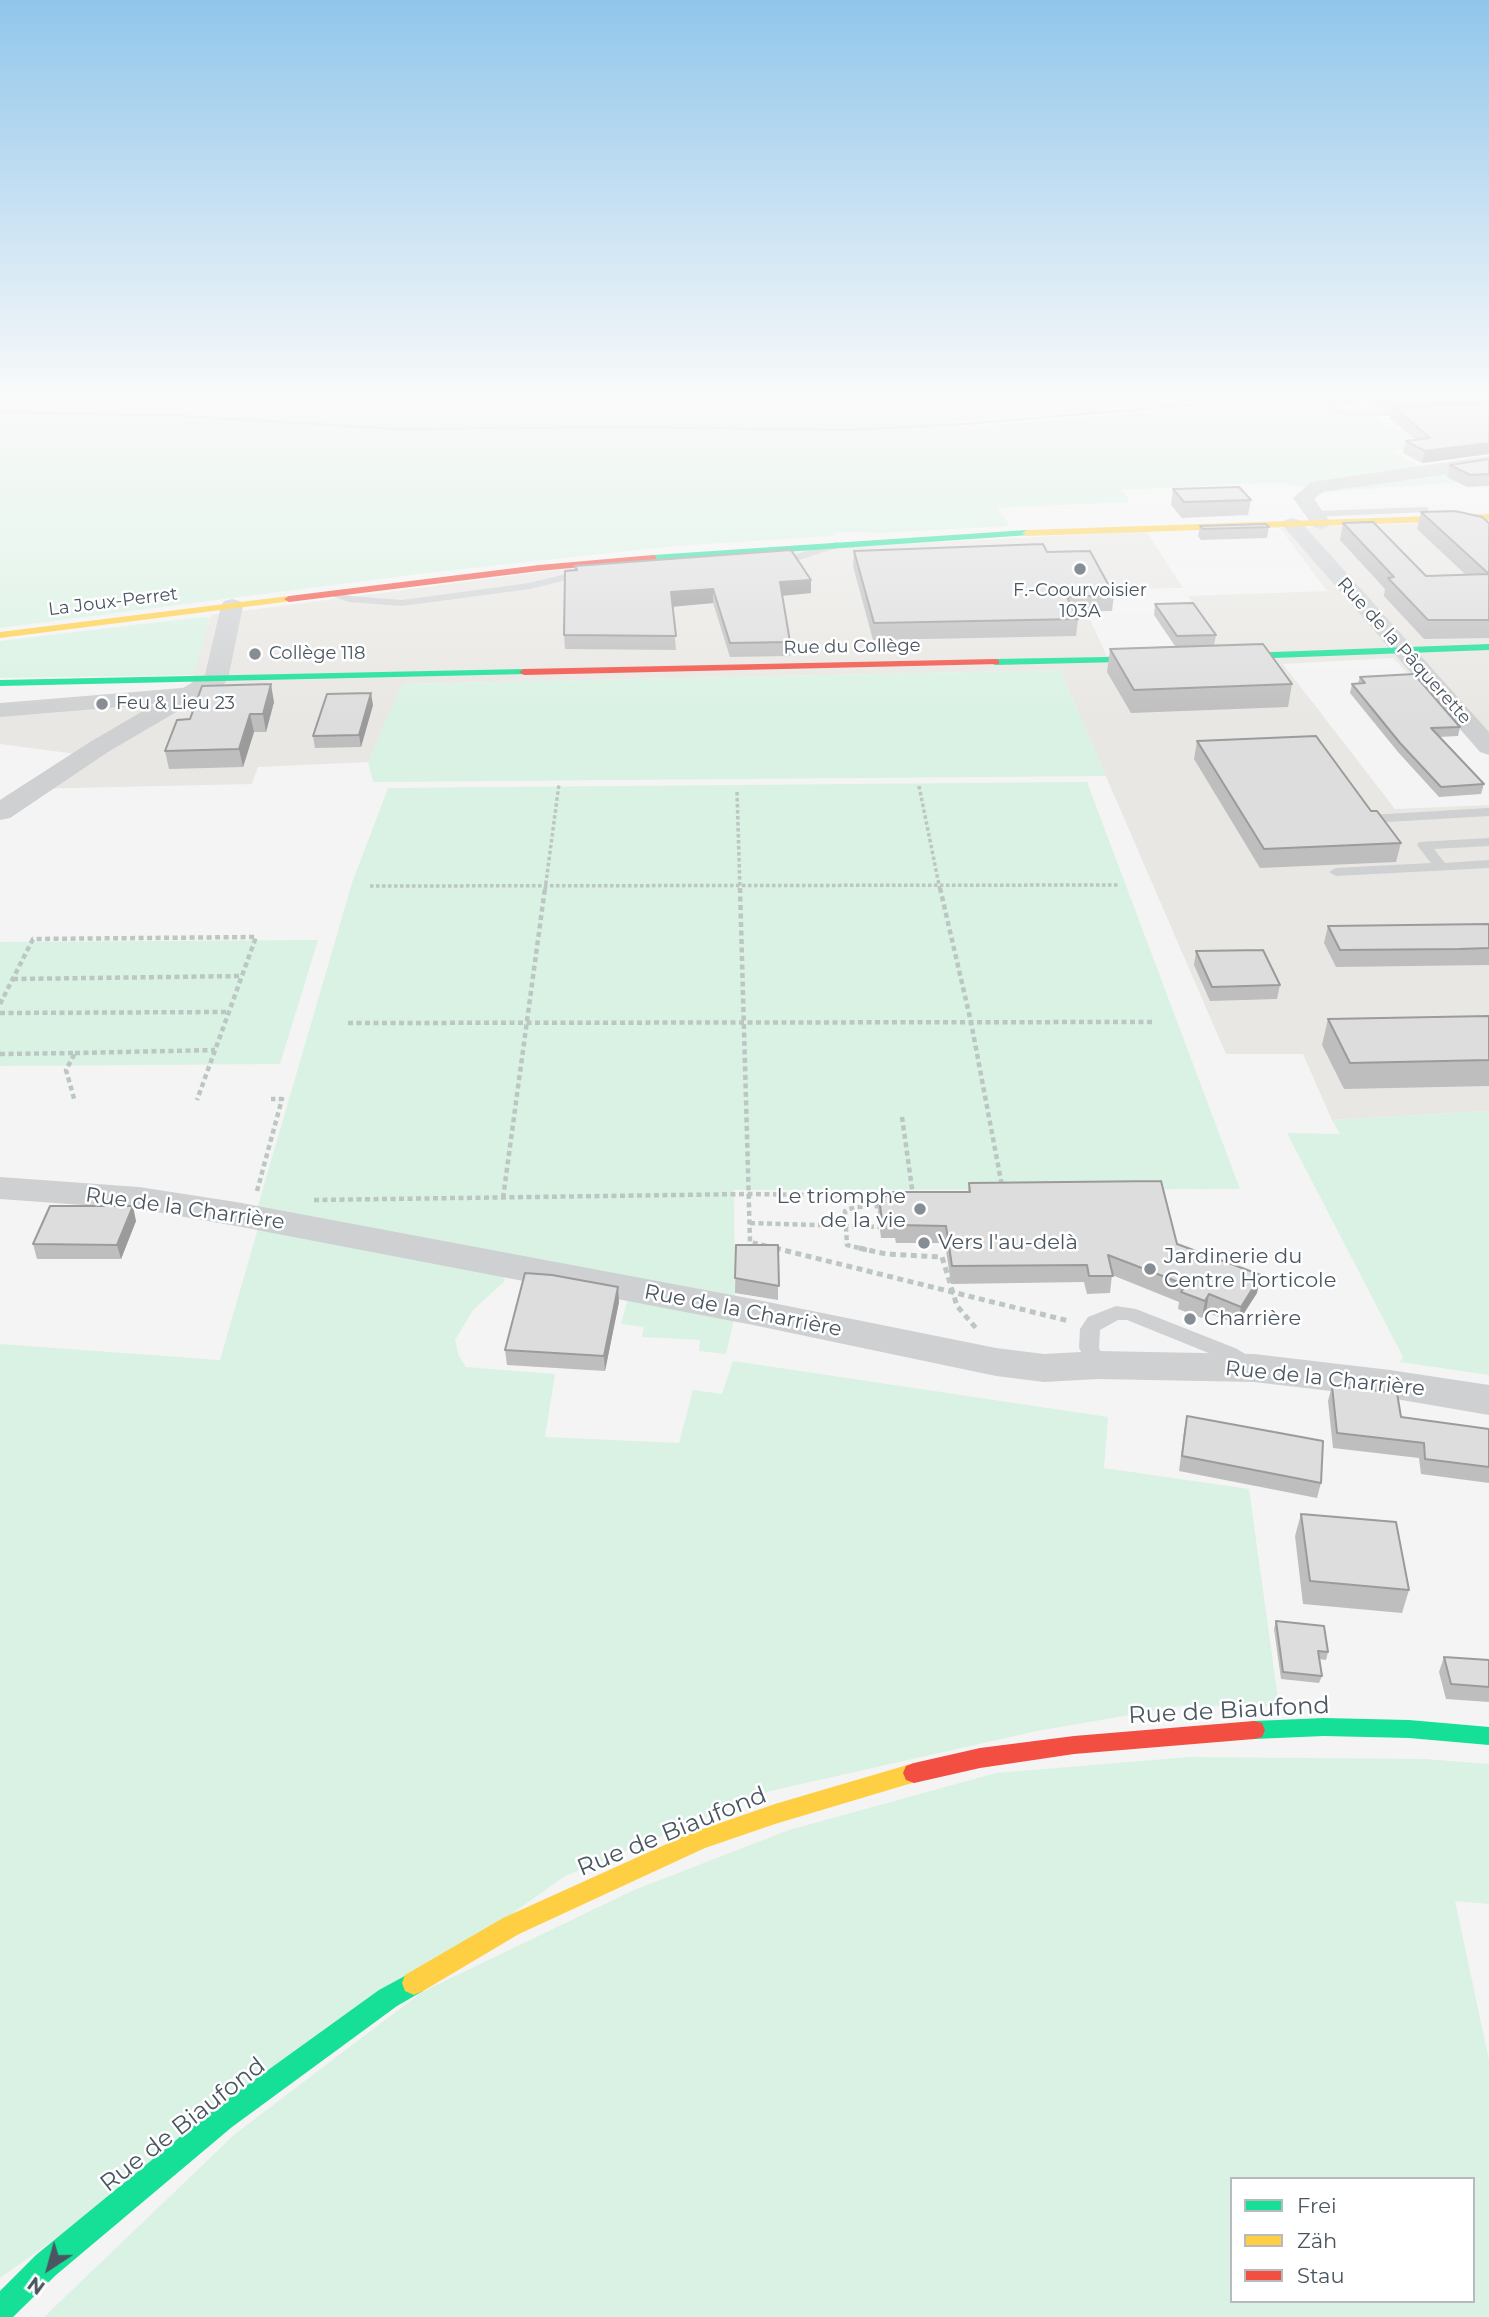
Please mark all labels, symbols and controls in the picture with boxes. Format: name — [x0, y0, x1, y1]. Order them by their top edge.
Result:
marker: F.-Coourvoisier 103A — [1072, 561, 1088, 577]
street label: Rue de la Pâquerette — [1332, 573, 1476, 729]
place label: F.-Coourvoisier 103A — [1013, 580, 1147, 622]
street label: La Joux-Perret — [47, 583, 179, 621]
street label: Rue du Collège — [783, 635, 921, 659]
place label: Collège 118 — [269, 643, 366, 665]
marker: Collège 118 — [247, 646, 263, 662]
place label: Feu & Lieu 23 — [116, 693, 235, 715]
marker: Feu & Lieu 23 — [94, 696, 110, 712]
street label: Rue de la Charrière — [84, 1183, 286, 1235]
place label: Le triomphe de la vie — [777, 1184, 906, 1234]
marker: Le triomphe de la vie — [912, 1201, 928, 1217]
place label: Vers l'au-delà — [938, 1230, 1078, 1256]
marker: Vers l'au-delà — [916, 1235, 932, 1251]
place label: Jardinerie du Centre Horticole — [1164, 1244, 1336, 1294]
marker: Jardinerie du Centre Horticole — [1142, 1261, 1158, 1277]
street label: Rue de la Charrière — [642, 1279, 844, 1343]
place label: Charrière — [1204, 1306, 1301, 1332]
marker: Charrière — [1182, 1311, 1198, 1327]
street label: Rue de la Charrière — [1224, 1356, 1426, 1402]
street label: Rue de Biaufond — [1128, 1691, 1330, 1731]
street label: Rue de Biaufond — [573, 1781, 771, 1883]
street label: Rue de Biaufond — [95, 2052, 271, 2198]
legend — [1230, 2177, 1475, 2303]
text: Frei — [1297, 2193, 1337, 2218]
text: Zäh — [1297, 2228, 1337, 2253]
north arrow — [14, 2233, 84, 2303]
text: Stau — [1297, 2263, 1345, 2288]
text: N — [23, 2272, 49, 2299]

